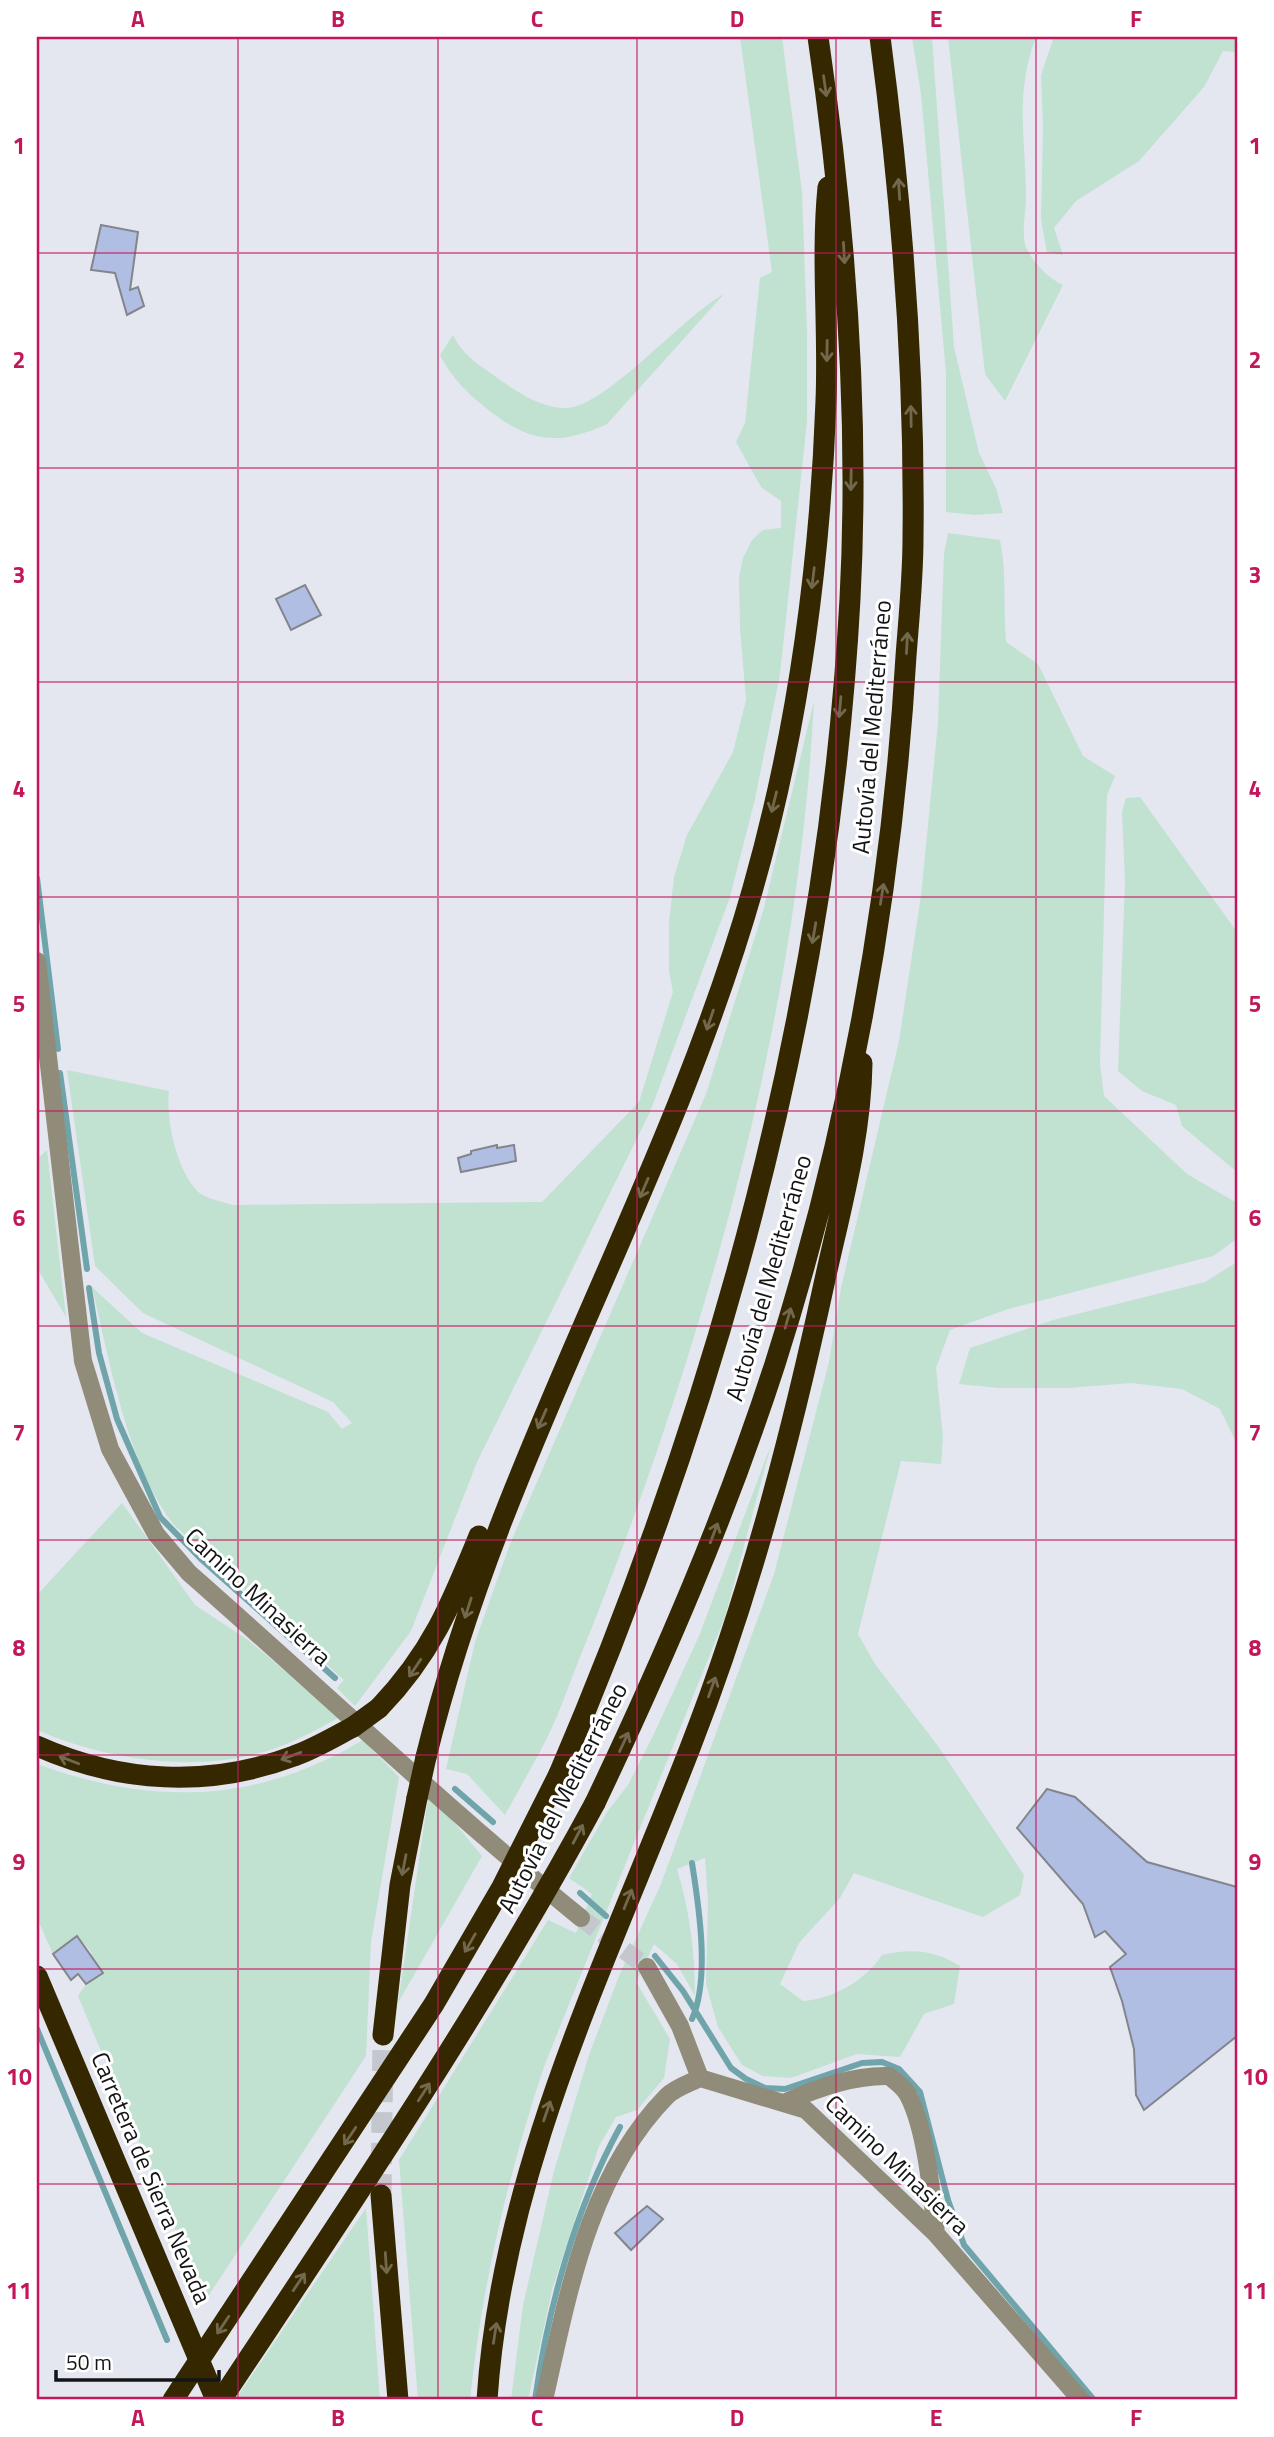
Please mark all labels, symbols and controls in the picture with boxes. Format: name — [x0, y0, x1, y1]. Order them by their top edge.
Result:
text: A — [131, 1, 145, 36]
text: B — [331, 1, 345, 36]
text: C — [531, 1, 543, 36]
text: D — [730, 1, 744, 36]
text: E — [930, 1, 942, 36]
text: F — [1130, 1, 1142, 36]
one-way arrow — [819, 75, 832, 97]
text: 1 — [13, 128, 25, 163]
text: 1 — [1249, 128, 1261, 163]
one-way arrow — [892, 177, 905, 200]
one-way arrow — [837, 241, 850, 264]
one-way arrow — [820, 339, 834, 362]
text: 2 — [13, 342, 25, 377]
text: 2 — [1249, 342, 1261, 377]
one-way arrow — [904, 404, 918, 427]
one-way arrow — [844, 468, 858, 491]
text: 3 — [13, 557, 25, 592]
text: 3 — [1249, 557, 1261, 592]
one-way arrow — [807, 566, 820, 589]
street label: Autovía del Mediterráneo — [842, 599, 900, 855]
one-way arrow — [901, 632, 914, 655]
one-way arrow — [834, 695, 847, 718]
text: 4 — [13, 771, 25, 806]
text: 4 — [1249, 771, 1261, 806]
one-way arrow — [767, 790, 780, 813]
one-way arrow — [876, 883, 889, 905]
one-way arrow — [807, 921, 820, 944]
text: 5 — [13, 986, 25, 1021]
text: 5 — [1249, 986, 1261, 1021]
one-way arrow — [703, 1008, 716, 1030]
street label: Autovía del Mediterráneo — [716, 1150, 820, 1405]
one-way arrow — [637, 1176, 650, 1198]
text: 6 — [13, 1200, 26, 1235]
text: 6 — [1249, 1200, 1262, 1235]
one-way arrow — [783, 1307, 796, 1329]
one-way arrow — [535, 1408, 548, 1429]
text: 7 — [13, 1415, 25, 1450]
text: 7 — [1249, 1415, 1261, 1450]
street label: Camino Minasierra — [177, 1519, 340, 1674]
one-way arrow — [708, 1522, 721, 1544]
one-way arrow — [461, 1597, 474, 1619]
text: 8 — [13, 1630, 26, 1665]
text: 8 — [1249, 1630, 1262, 1665]
one-way arrow — [407, 1658, 422, 1677]
street label: Autovía del Mediterráneo — [488, 1676, 636, 1919]
one-way arrow — [707, 1677, 719, 1699]
one-way arrow — [618, 1732, 631, 1753]
one-way arrow — [281, 1751, 303, 1764]
one-way arrow — [58, 1753, 80, 1765]
one-way arrow — [572, 1824, 586, 1845]
text: 9 — [13, 1844, 26, 1879]
text: 9 — [1249, 1844, 1262, 1879]
one-way arrow — [397, 1853, 410, 1876]
one-way arrow — [622, 1889, 635, 1910]
one-way arrow — [463, 1932, 477, 1952]
street label: Carretera de Sierra Nevada — [83, 2046, 221, 2309]
text: 10 — [6, 2059, 32, 2094]
text: 10 — [1242, 2059, 1268, 2094]
one-way arrow — [417, 2083, 431, 2102]
street label: Camino Minasierra — [817, 2086, 978, 2243]
one-way arrow — [542, 2101, 554, 2123]
one-way arrow — [342, 2125, 356, 2145]
one-way arrow — [380, 2251, 393, 2274]
text: 11 — [6, 2273, 32, 2308]
one-way arrow — [292, 2273, 306, 2292]
text: 11 — [1242, 2273, 1268, 2308]
one-way arrow — [216, 2315, 230, 2334]
one-way arrow — [489, 2322, 502, 2344]
scale bar — [56, 2339, 219, 2383]
text: 50 m — [66, 2346, 112, 2378]
text: A — [131, 2400, 145, 2435]
text: B — [331, 2400, 345, 2435]
text: C — [531, 2400, 543, 2435]
text: D — [730, 2400, 744, 2435]
text: E — [930, 2400, 942, 2435]
text: F — [1130, 2400, 1142, 2435]

